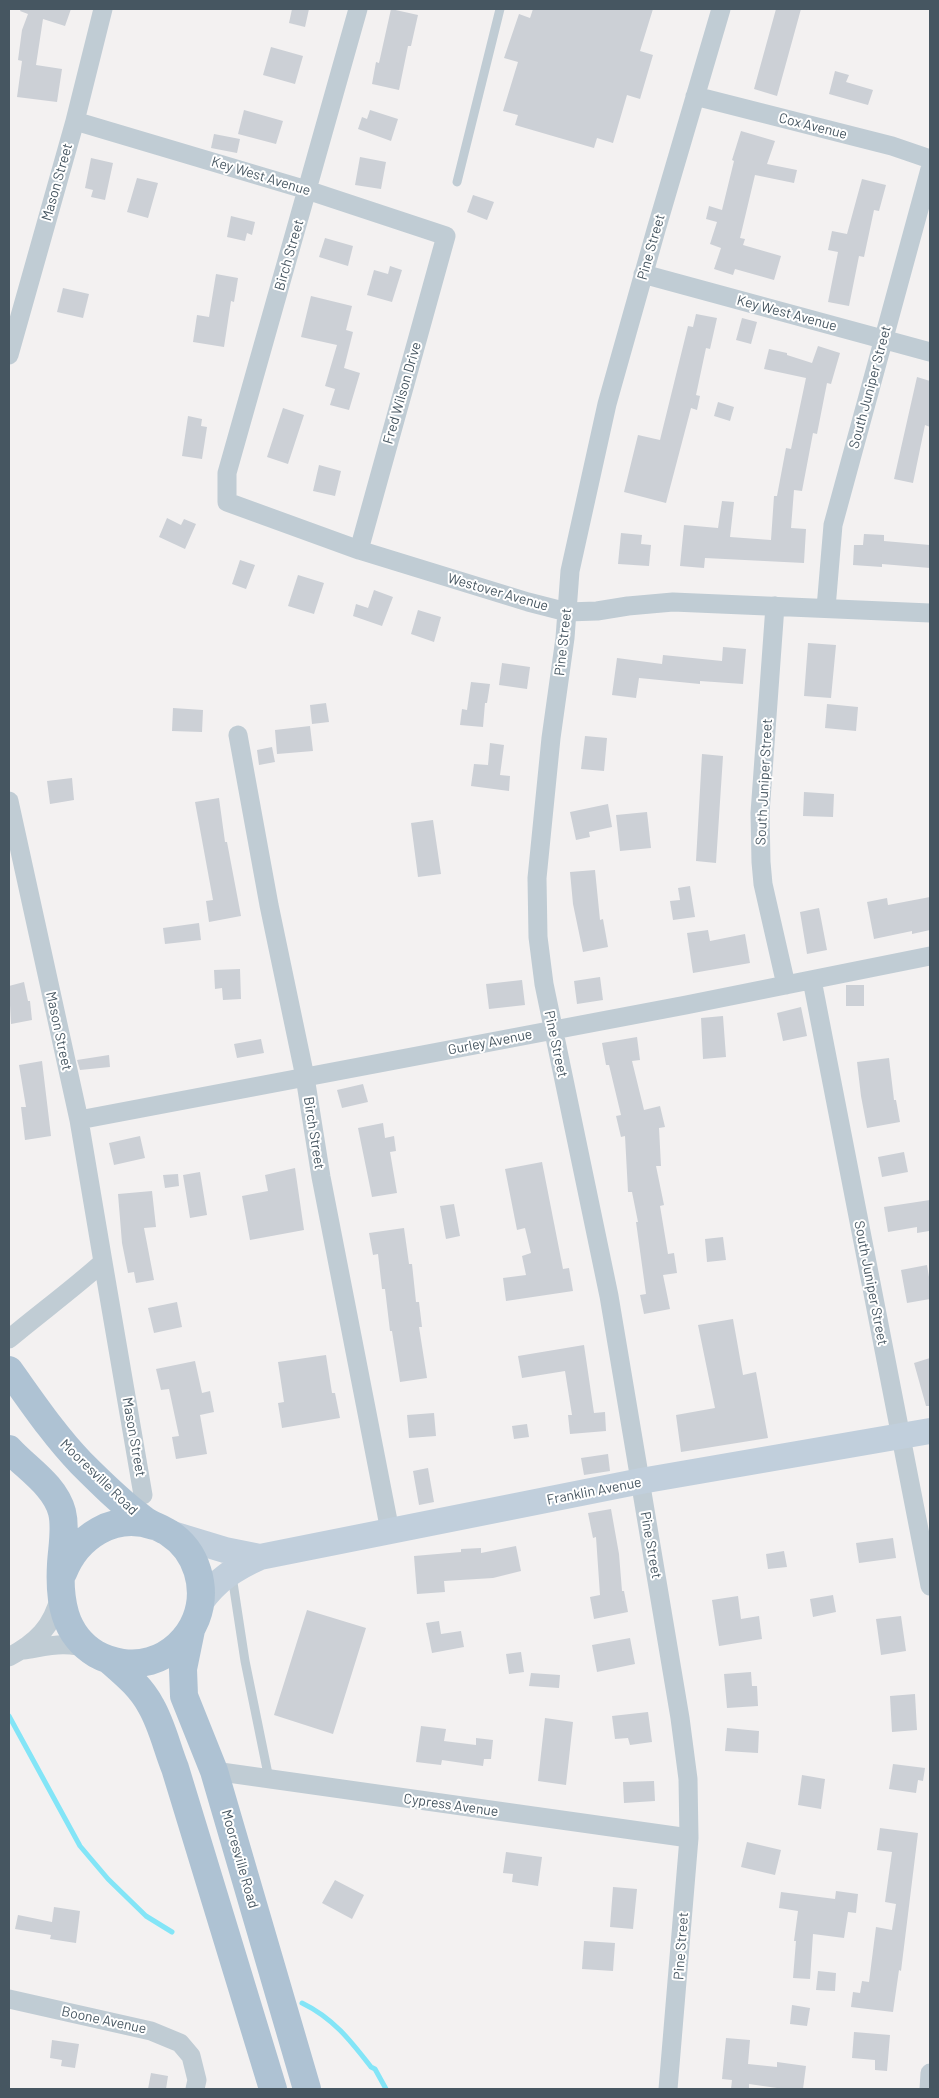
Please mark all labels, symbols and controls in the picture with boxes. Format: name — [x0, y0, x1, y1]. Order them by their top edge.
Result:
street label: Cox Avenue — [777, 109, 849, 143]
street label: Mason Street — [38, 141, 76, 223]
street label: Key West Avenue — [209, 153, 313, 199]
street label: Pine Street — [634, 212, 668, 282]
street label: Birch Street — [271, 217, 307, 293]
street label: Key West Avenue — [735, 292, 839, 334]
street label: South Juniper Street — [845, 324, 895, 450]
street label: Fred Wilson Drive — [379, 340, 425, 446]
street label: Westover Avenue — [446, 570, 550, 614]
street label: Pine Street — [551, 607, 575, 677]
street label: South Juniper Street — [752, 718, 776, 846]
street label: Mason Street — [42, 990, 76, 1072]
street label: Pine Street — [541, 1009, 571, 1079]
street label: Gurley Avenue — [446, 1026, 534, 1058]
street label: Birch Street — [300, 1096, 328, 1170]
street label: South Juniper Street — [851, 1219, 891, 1347]
street label: Mason Street — [119, 1396, 149, 1478]
street label: Mooresville Road — [57, 1436, 141, 1518]
street label: Franklin Avenue — [545, 1474, 643, 1508]
street label: Pine Street — [637, 1510, 665, 1580]
street label: Cypress Avenue — [403, 1790, 499, 1820]
street label: Mooresville Road — [218, 1808, 262, 1910]
street label: Pine Street — [670, 1912, 692, 1980]
street label: Boone Avenue — [60, 2003, 148, 2037]

